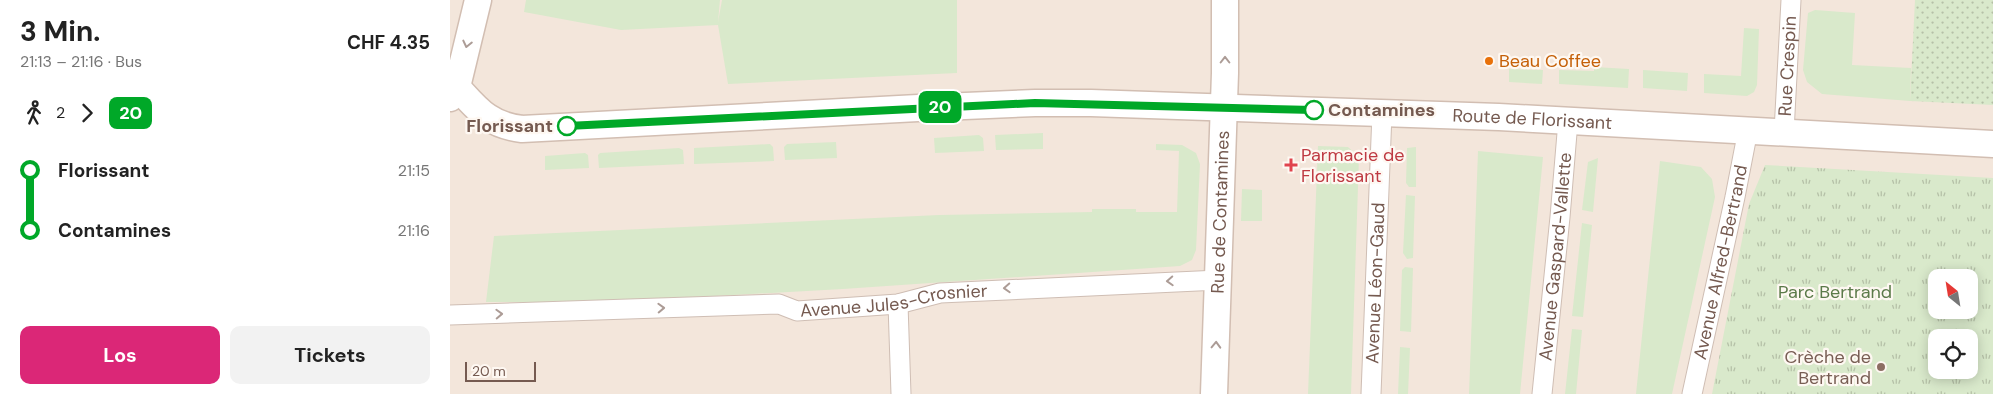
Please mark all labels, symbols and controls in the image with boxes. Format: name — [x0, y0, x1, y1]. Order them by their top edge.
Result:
text: 3 Min. — [20, 13, 100, 50]
street label: Rue Crespin — [1773, 15, 1802, 117]
text: CHF 4.35 — [347, 30, 430, 55]
one-way arrow — [462, 39, 473, 48]
place label: Beau Coffee — [1499, 49, 1601, 73]
text: 21:13 – 21:16 · Bus — [20, 51, 142, 72]
one-way arrow — [1220, 55, 1230, 63]
marker: Beau Coffee — [1483, 55, 1495, 67]
line badge: 20 — [918, 91, 962, 123]
text: 20 — [929, 95, 951, 119]
place label: Contamines — [1328, 98, 1435, 122]
icon: walk — [20, 99, 48, 127]
icon: forward — [73, 99, 101, 127]
marker: Contamines — [1304, 100, 1324, 120]
text: 20 — [119, 101, 142, 125]
text: 2 — [56, 102, 65, 123]
street label: Route de Florissant — [1452, 103, 1613, 135]
place label: Florissant — [466, 114, 553, 138]
marker: Florissant — [557, 116, 577, 136]
street label: Rue de Contamines — [1205, 130, 1235, 294]
place label: Parmacie de Florissant — [1301, 143, 1404, 188]
street label: Avenue Gaspard-Vallette — [1533, 152, 1577, 362]
text: Florissant — [58, 158, 150, 183]
marker: Parmacie de Florissant — [1285, 159, 1297, 171]
text: 21:15 — [398, 160, 430, 181]
street label: Avenue Alfred-Bertrand — [1688, 163, 1753, 362]
street label: Avenue Léon-Gaud — [1360, 202, 1390, 364]
text: Contamines — [58, 218, 171, 243]
text: 21:16 — [398, 220, 430, 241]
north arrow — [1928, 269, 1978, 319]
map controls — [1928, 269, 1978, 379]
one-way arrow — [1166, 276, 1174, 287]
street label: Avenue Jules-Crosnier — [799, 279, 988, 323]
park label: Parc Bertrand — [1778, 280, 1892, 304]
one-way arrow — [1003, 283, 1011, 294]
one-way arrow — [658, 303, 665, 313]
one-way arrow — [495, 308, 503, 319]
button: Los — [20, 326, 220, 384]
button: Tickets — [230, 326, 430, 384]
button: locate — [1928, 329, 1978, 379]
one-way arrow — [1210, 341, 1221, 349]
place label: Crèche de Bertrand — [1784, 345, 1871, 390]
scale bar — [465, 359, 536, 382]
marker: Crèche de Bertrand — [1875, 361, 1887, 373]
text: 20 m — [472, 362, 506, 380]

